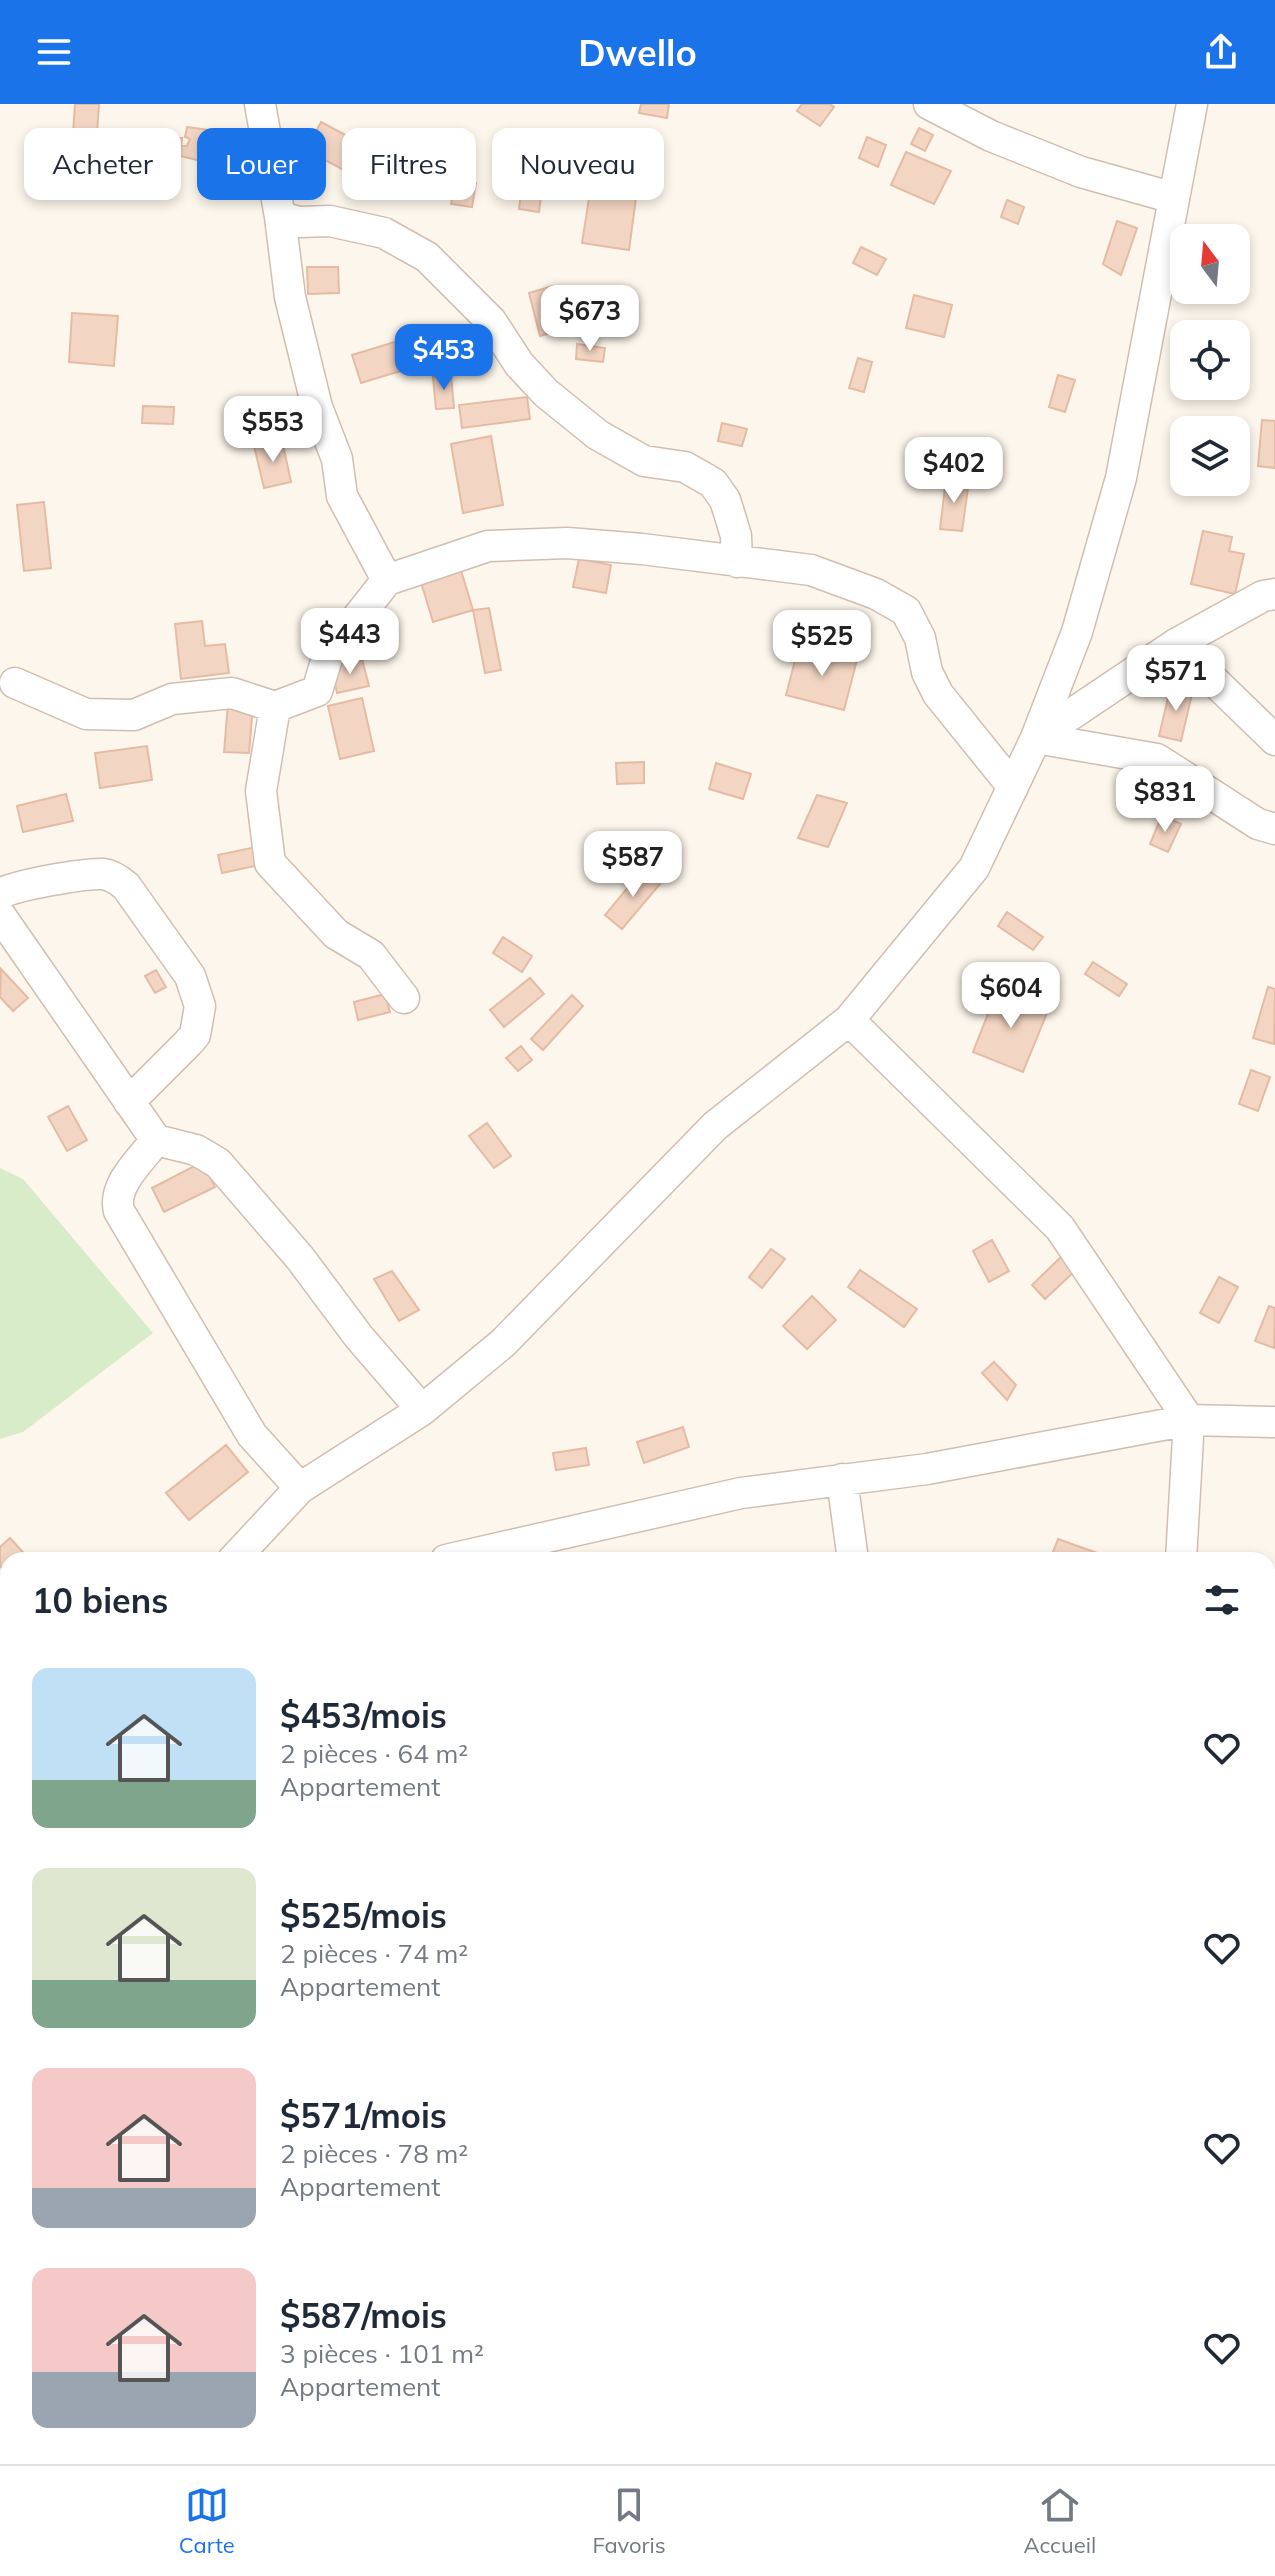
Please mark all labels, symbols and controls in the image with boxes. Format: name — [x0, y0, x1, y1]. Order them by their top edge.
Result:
icon: menu — [32, 30, 76, 74]
text: Dwello — [578, 30, 697, 75]
icon: share — [1199, 30, 1243, 74]
chip: Acheter — [24, 128, 181, 200]
chip: Louer — [197, 128, 326, 200]
chip: Filtres — [342, 128, 476, 200]
chip: Nouveau — [492, 128, 664, 200]
north arrow — [1170, 224, 1250, 304]
map controls — [1170, 224, 1250, 496]
pin: $673 — [543, 285, 637, 353]
text: $673 — [559, 294, 621, 327]
button: locate — [1170, 320, 1250, 400]
pin: $453 — [397, 324, 491, 392]
text: $453 — [413, 333, 475, 366]
pin: $553 — [226, 396, 320, 464]
text: $553 — [242, 405, 304, 438]
button: layers — [1170, 416, 1250, 496]
pin: $402 — [907, 437, 1001, 505]
text: $402 — [923, 446, 985, 479]
pin: $443 — [303, 608, 397, 676]
pin: $525 — [775, 610, 869, 678]
text: $443 — [319, 617, 381, 650]
text: $525 — [791, 619, 853, 652]
pin: $571 — [1129, 645, 1223, 713]
text: $571 — [1145, 654, 1207, 687]
pin: $831 — [1118, 766, 1212, 834]
text: $831 — [1134, 775, 1196, 808]
pin: $587 — [586, 831, 680, 899]
text: $587 — [602, 840, 664, 873]
pin: $604 — [964, 962, 1058, 1030]
text: $604 — [980, 971, 1042, 1004]
icon: filters — [1200, 1578, 1244, 1622]
text: 10 biens — [32, 1579, 168, 1622]
text: $453/mois — [280, 1694, 447, 1737]
icon: home — [96, 1700, 192, 1796]
icon: heart — [1200, 1726, 1244, 1770]
text: 2 pièces · 64 m² — [280, 1737, 468, 1770]
text: Appartement — [280, 1770, 440, 1803]
text: $525/mois — [280, 1894, 447, 1937]
icon: home — [96, 1900, 192, 1996]
icon: heart — [1200, 1926, 1244, 1970]
text: 2 pièces · 74 m² — [280, 1937, 468, 1970]
text: Appartement — [280, 1970, 440, 2003]
text: $571/mois — [280, 2094, 447, 2137]
icon: home — [96, 2100, 192, 2196]
icon: heart — [1200, 2126, 1244, 2170]
text: 2 pièces · 78 m² — [280, 2137, 468, 2170]
text: Appartement — [280, 2170, 440, 2203]
text: $587/mois — [280, 2294, 447, 2337]
icon: home — [96, 2300, 192, 2396]
icon: heart — [1200, 2326, 1244, 2370]
text: 3 pièces · 101 m² — [280, 2337, 484, 2370]
text: Appartement — [280, 2370, 440, 2403]
tab: Carte — [179, 2483, 235, 2559]
tab: Favoris — [593, 2483, 666, 2559]
tab: Accueil — [1023, 2483, 1096, 2559]

